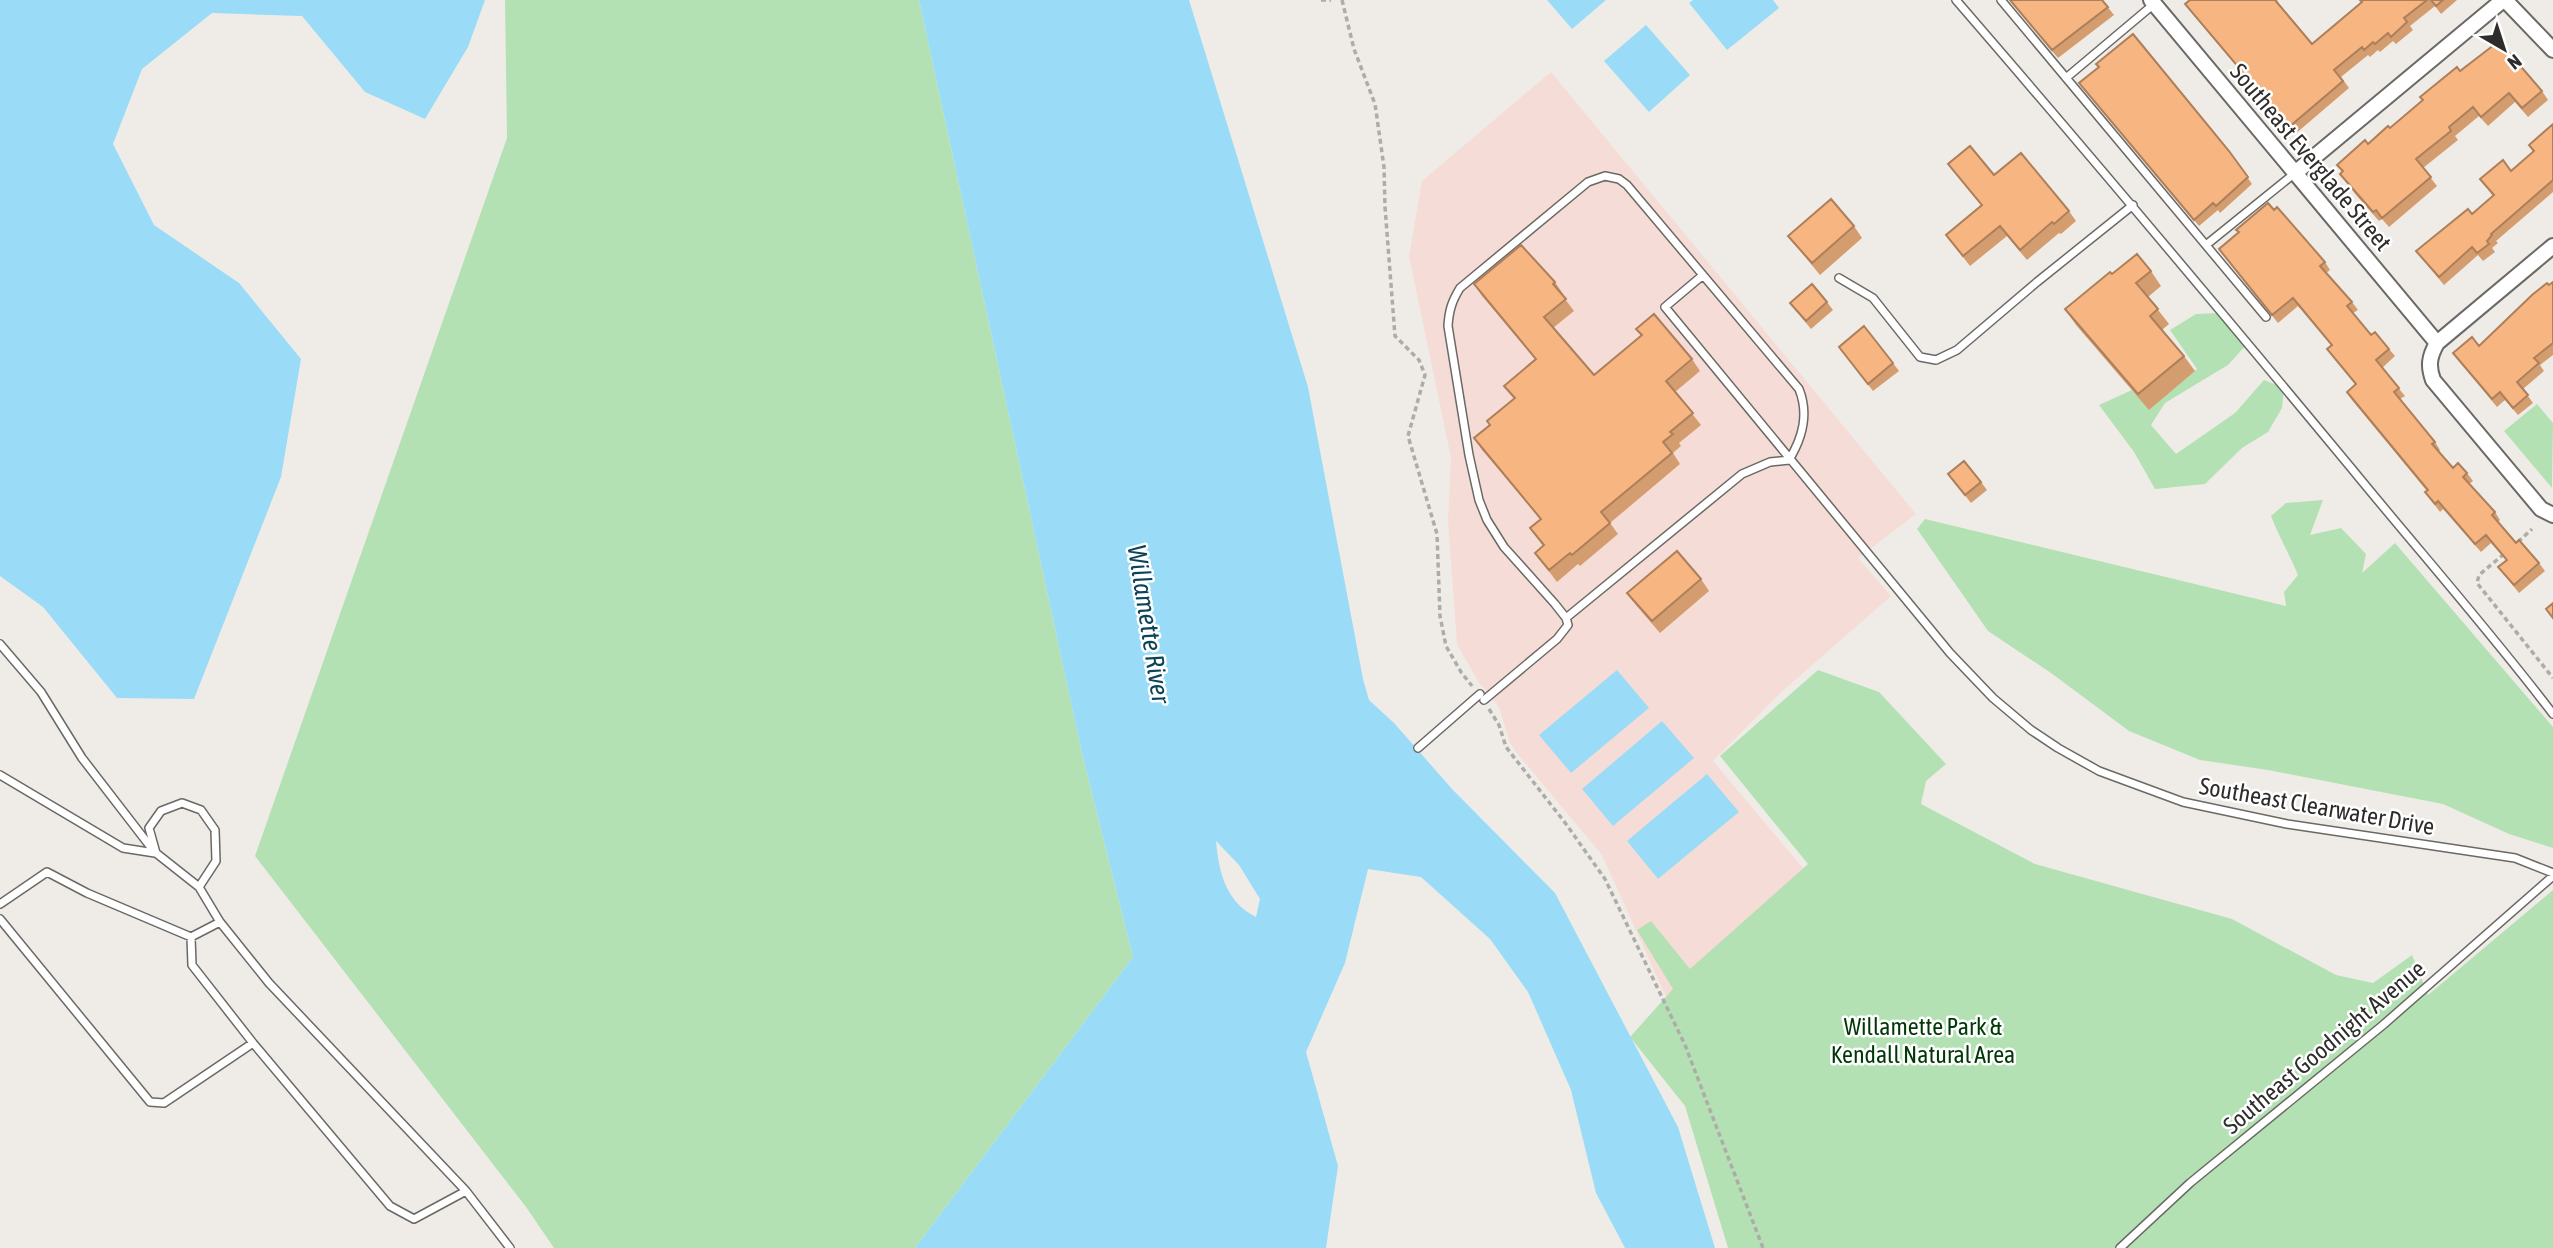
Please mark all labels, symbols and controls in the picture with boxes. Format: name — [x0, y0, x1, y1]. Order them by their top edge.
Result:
north arrow — [2469, 14, 2539, 84]
text: N — [2503, 50, 2526, 74]
street label: Southeast Everglade Street — [2225, 58, 2397, 256]
water label: Willamette River — [1122, 543, 1177, 707]
street label: Southeast Clearwater Drive — [2197, 772, 2437, 840]
street label: Southeast Goodnight Avenue — [2218, 955, 2430, 1139]
park label: Willamette Park & Kendall Natural Area — [1831, 1013, 2015, 1068]

